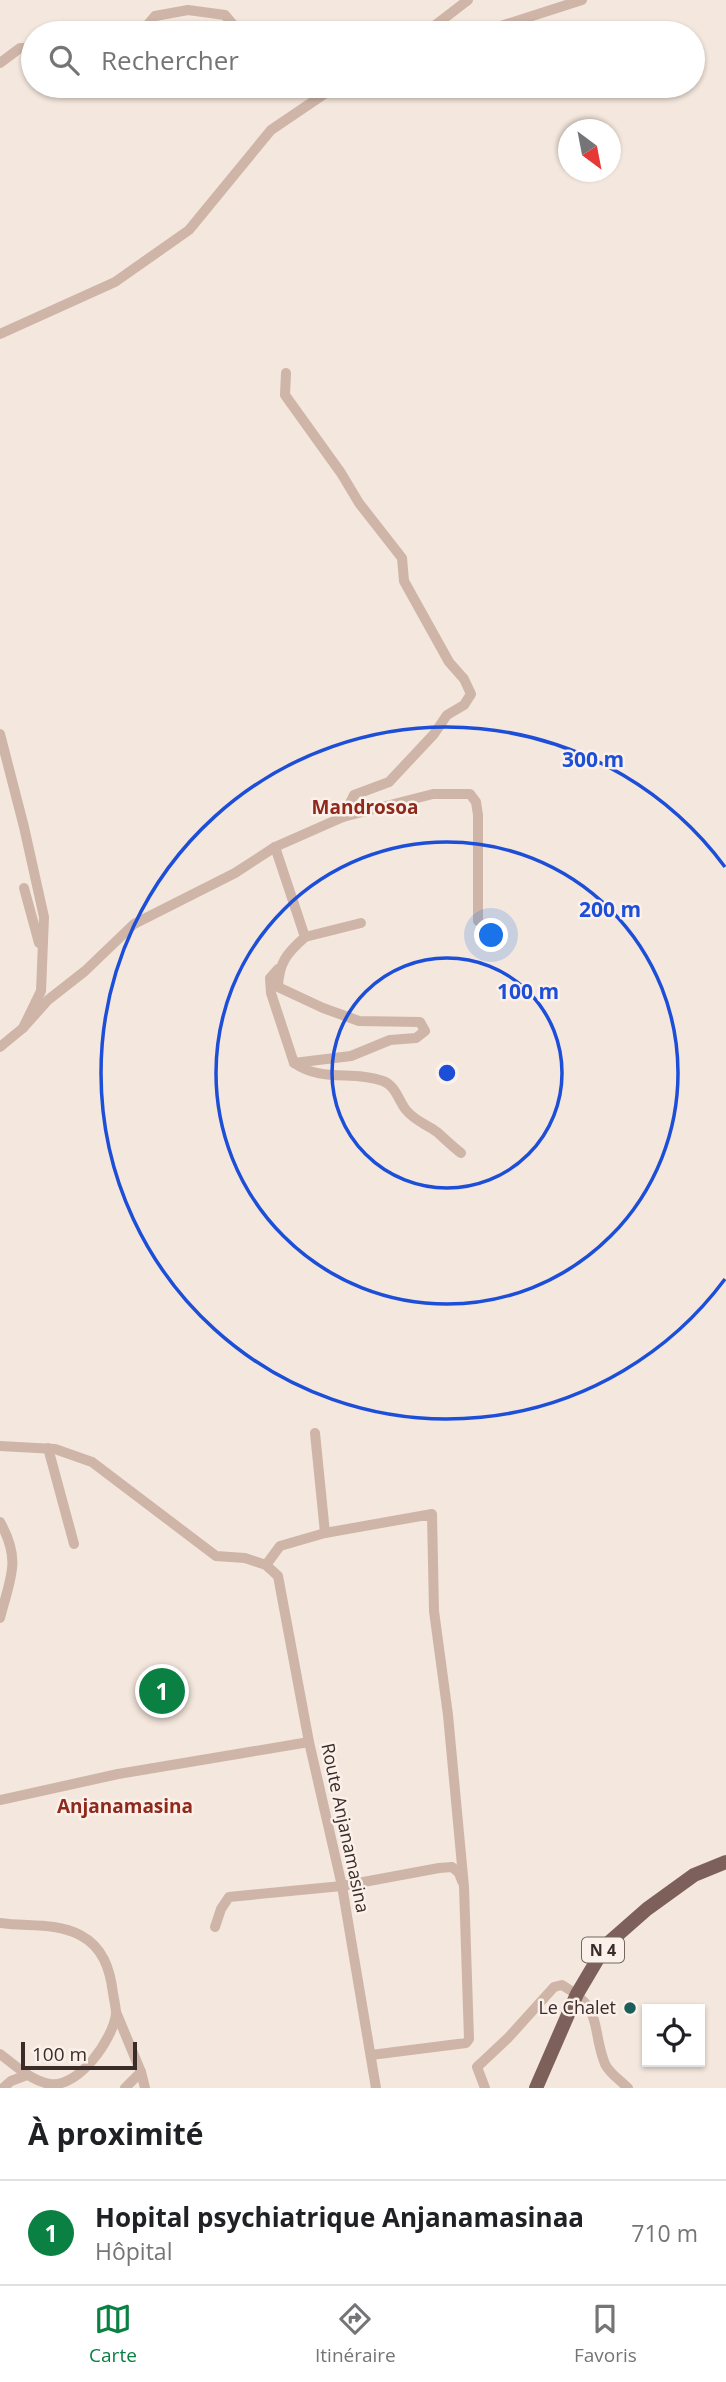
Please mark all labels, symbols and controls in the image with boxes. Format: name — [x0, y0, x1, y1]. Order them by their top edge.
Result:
search box — [21, 21, 705, 98]
icon: search — [45, 41, 83, 79]
text: Rechercher — [101, 42, 239, 78]
north arrow — [558, 119, 621, 182]
text: 300 m — [562, 745, 624, 773]
district label: Mandrosoa — [312, 794, 418, 820]
text: 200 m — [579, 895, 641, 923]
your location — [474, 918, 508, 952]
text: 100 m — [497, 977, 559, 1005]
centre of rings — [435, 1061, 459, 1085]
pin: 1 — [139, 1665, 185, 1717]
street label: Route Anjanamasina — [316, 1741, 376, 1915]
district label: Anjanamasina — [57, 1793, 193, 1819]
road number: N 4 — [582, 1938, 624, 1962]
place label: Le Chalet — [538, 1995, 616, 2019]
marker: Le Chalet — [622, 2000, 638, 2016]
map controls — [642, 2004, 705, 2067]
button: locate — [642, 2004, 705, 2067]
scale bar — [21, 2039, 136, 2071]
text: 100 m — [32, 2041, 87, 2067]
text: À proximité — [28, 2113, 204, 2154]
text: Hopital psychiatrique Anjanamasinaa — [95, 2199, 584, 2235]
text: 1 — [44, 2217, 58, 2249]
text: 710 m — [631, 2217, 698, 2249]
text: Hôpital — [95, 2235, 172, 2267]
tab: Carte — [89, 2300, 137, 2368]
tab: Itinéraire — [315, 2300, 396, 2368]
tab: Favoris — [574, 2300, 637, 2368]

